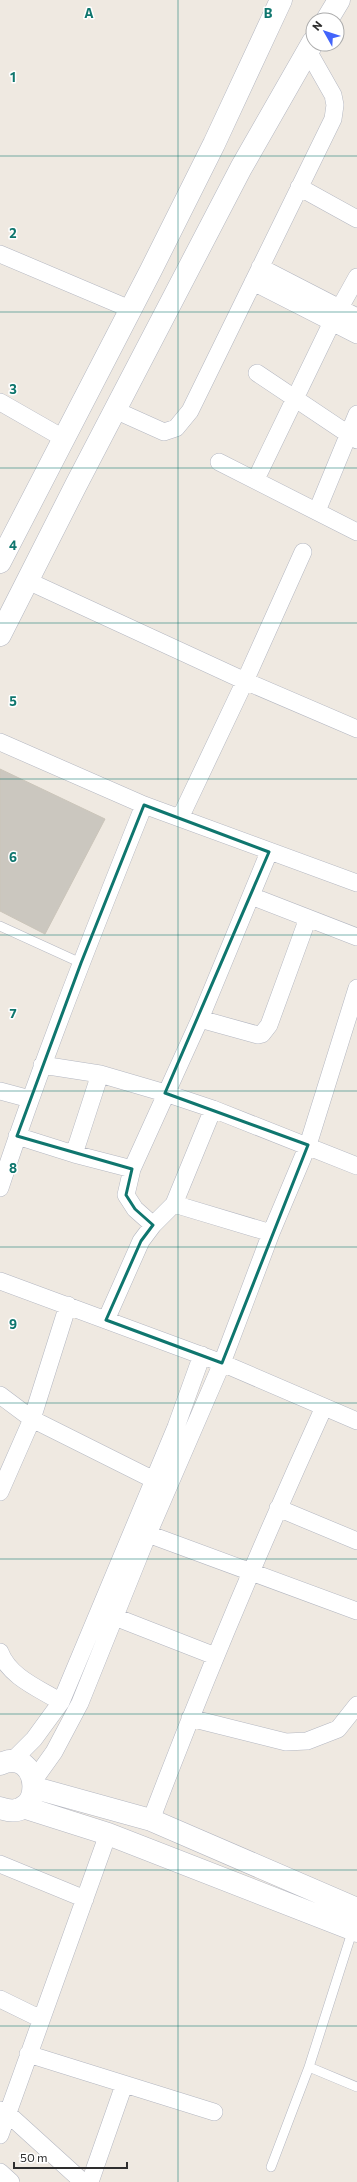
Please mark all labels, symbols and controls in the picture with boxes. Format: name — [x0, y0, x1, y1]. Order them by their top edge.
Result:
text: A — [84, 5, 94, 21]
text: B — [264, 5, 273, 21]
north arrow — [305, 12, 345, 52]
text: N — [309, 18, 324, 33]
text: 1 — [10, 69, 16, 85]
text: 2 — [9, 225, 17, 241]
text: 3 — [9, 381, 17, 397]
text: 4 — [9, 537, 17, 553]
text: 5 — [9, 693, 17, 709]
text: 6 — [9, 849, 17, 865]
text: 7 — [9, 1005, 17, 1021]
text: 8 — [9, 1160, 17, 1176]
text: 9 — [9, 1316, 17, 1332]
scale bar — [14, 2144, 127, 2170]
text: 50 m — [20, 2150, 48, 2164]

